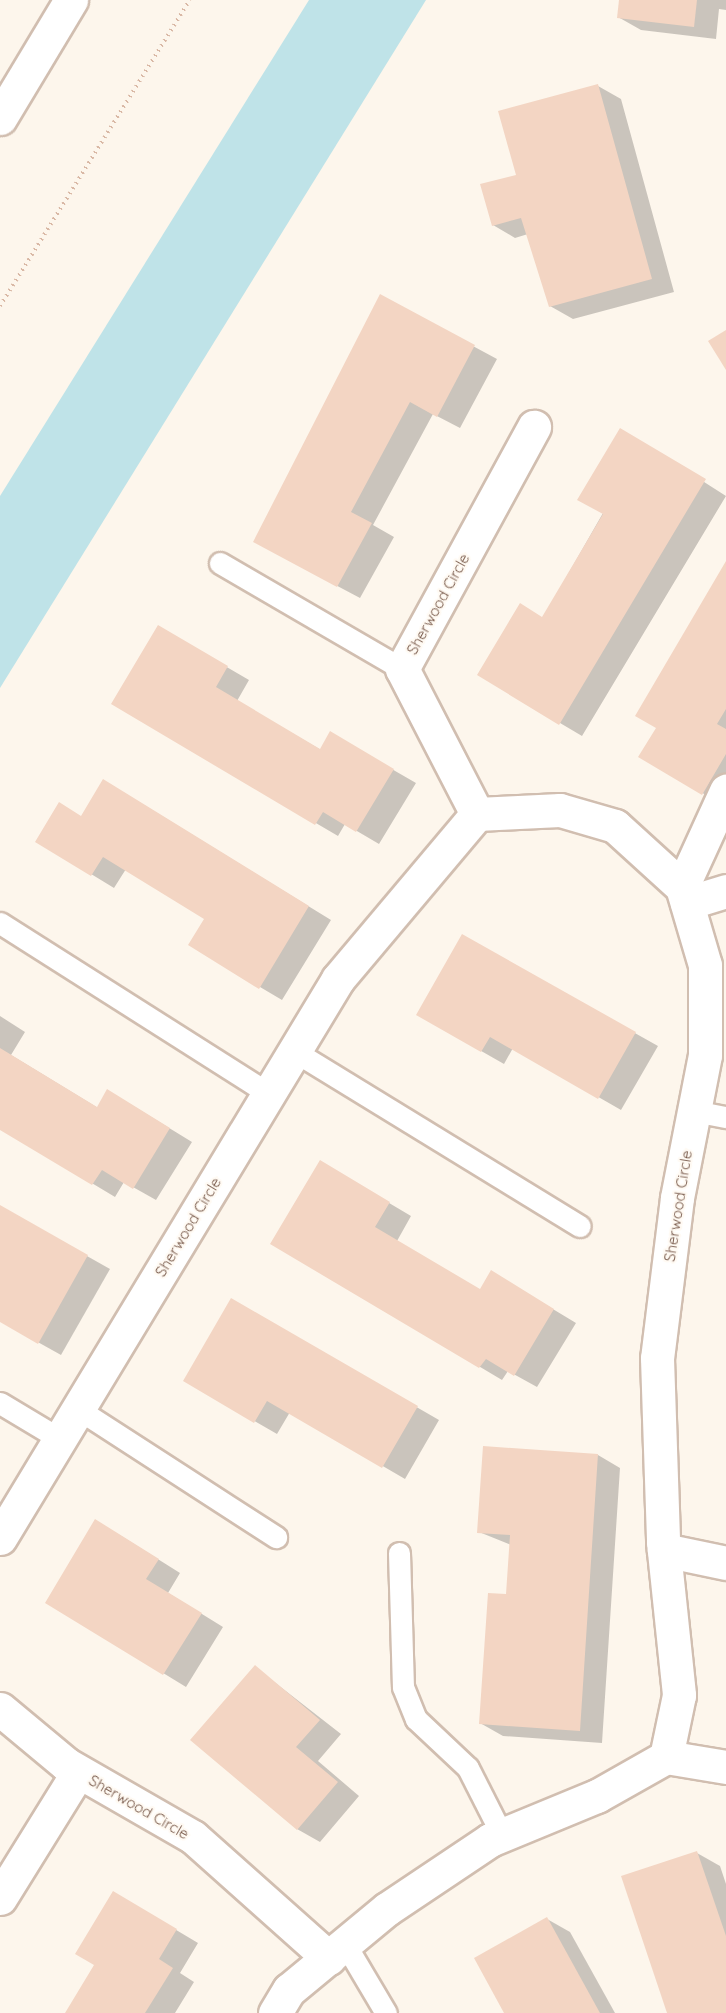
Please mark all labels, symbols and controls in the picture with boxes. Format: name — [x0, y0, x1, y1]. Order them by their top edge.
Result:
street label: Sherwood Circle — [403, 550, 473, 658]
street label: Sherwood Circle — [660, 1149, 696, 1263]
street label: Sherwood Circle — [151, 1174, 225, 1280]
street label: Sherwood Circle — [86, 1771, 192, 1843]

